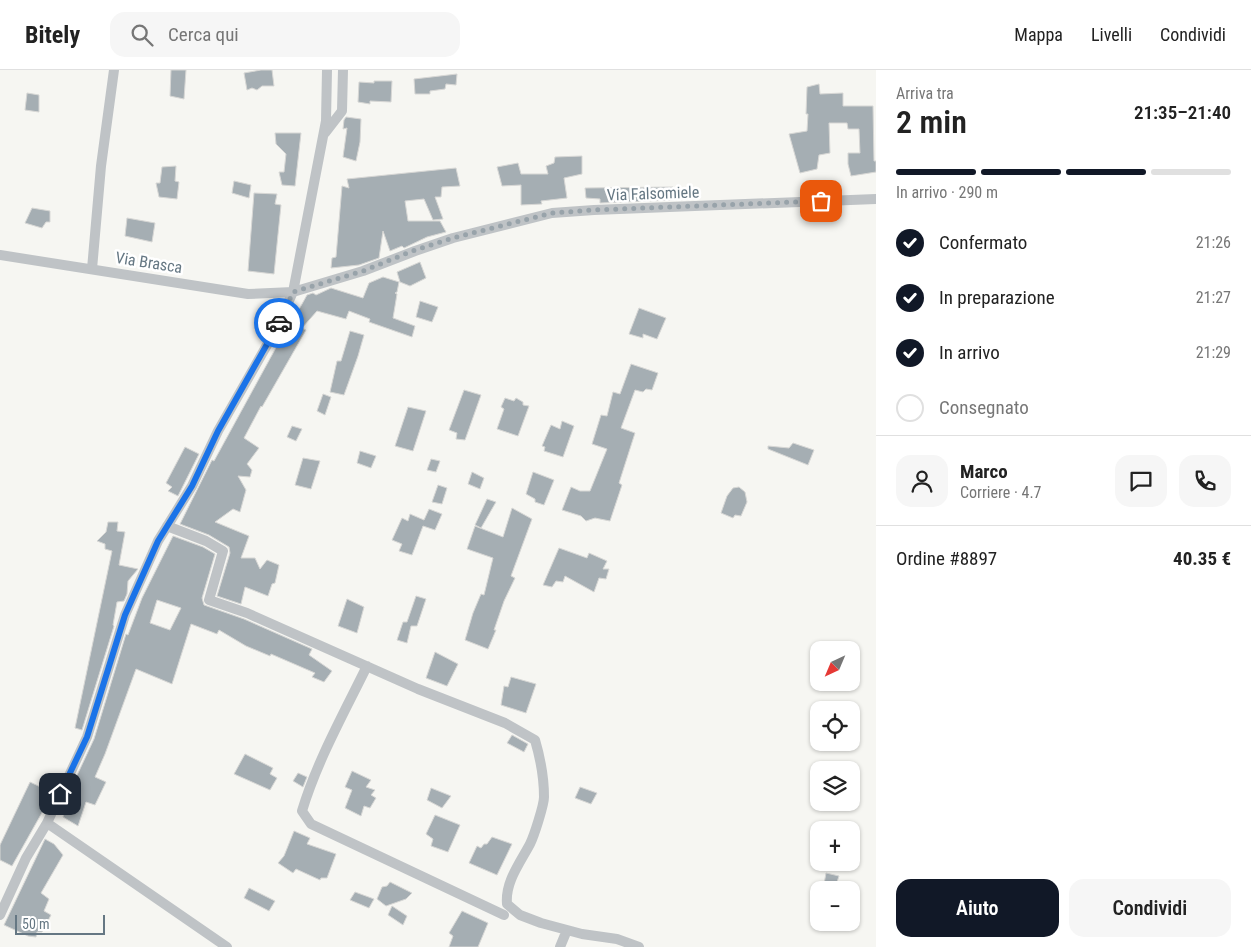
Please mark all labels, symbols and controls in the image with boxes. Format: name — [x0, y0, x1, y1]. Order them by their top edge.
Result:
search box — [110, 12, 460, 57]
text: Bitely — [25, 21, 80, 49]
icon: search — [128, 21, 156, 49]
text: Cerca qui — [168, 23, 239, 46]
text: Mappa — [1014, 24, 1063, 45]
text: Livelli — [1091, 24, 1132, 45]
text: Condividi — [1160, 24, 1226, 45]
text: Arriva tra — [896, 84, 954, 103]
text: 21:35–21:40 — [1134, 101, 1231, 124]
text: 2 min — [896, 103, 967, 141]
pin — [800, 180, 842, 222]
street label: Via Falsomiele — [606, 182, 700, 205]
text: In arrivo · 290 m — [896, 183, 998, 202]
icon: bag — [807, 187, 835, 215]
icon: check — [896, 229, 924, 257]
text: Confermato — [939, 231, 1027, 254]
text: 21:26 — [1196, 233, 1231, 252]
street label: Via Brasca — [114, 248, 184, 277]
icon: check — [896, 284, 924, 312]
text: In preparazione — [939, 286, 1055, 309]
text: 21:27 — [1196, 288, 1231, 307]
courier — [254, 298, 304, 348]
icon: car — [265, 309, 293, 337]
icon: check — [896, 339, 924, 367]
text: In arrivo — [939, 341, 1000, 364]
text: 21:29 — [1196, 343, 1231, 362]
text: Consegnato — [939, 396, 1029, 419]
button: person — [896, 455, 948, 507]
button: chat — [1115, 455, 1167, 507]
button: phone — [1179, 455, 1231, 507]
text: Marco — [960, 460, 1008, 483]
text: Corriere · 4.7 — [960, 483, 1042, 502]
text: Ordine #8897 — [896, 547, 997, 570]
text: 40.35 € — [1173, 547, 1231, 570]
north arrow — [810, 641, 860, 691]
map controls — [810, 641, 860, 931]
button: locate — [810, 701, 860, 751]
button: layers — [810, 761, 860, 811]
pin — [39, 773, 81, 815]
icon: home — [46, 780, 74, 808]
button: + — [810, 821, 860, 871]
button: Aiuto — [896, 879, 1059, 937]
button: Condividi — [1069, 879, 1231, 937]
button: − — [810, 881, 860, 931]
scale bar — [15, 912, 105, 935]
text: 50 m — [22, 916, 50, 932]

